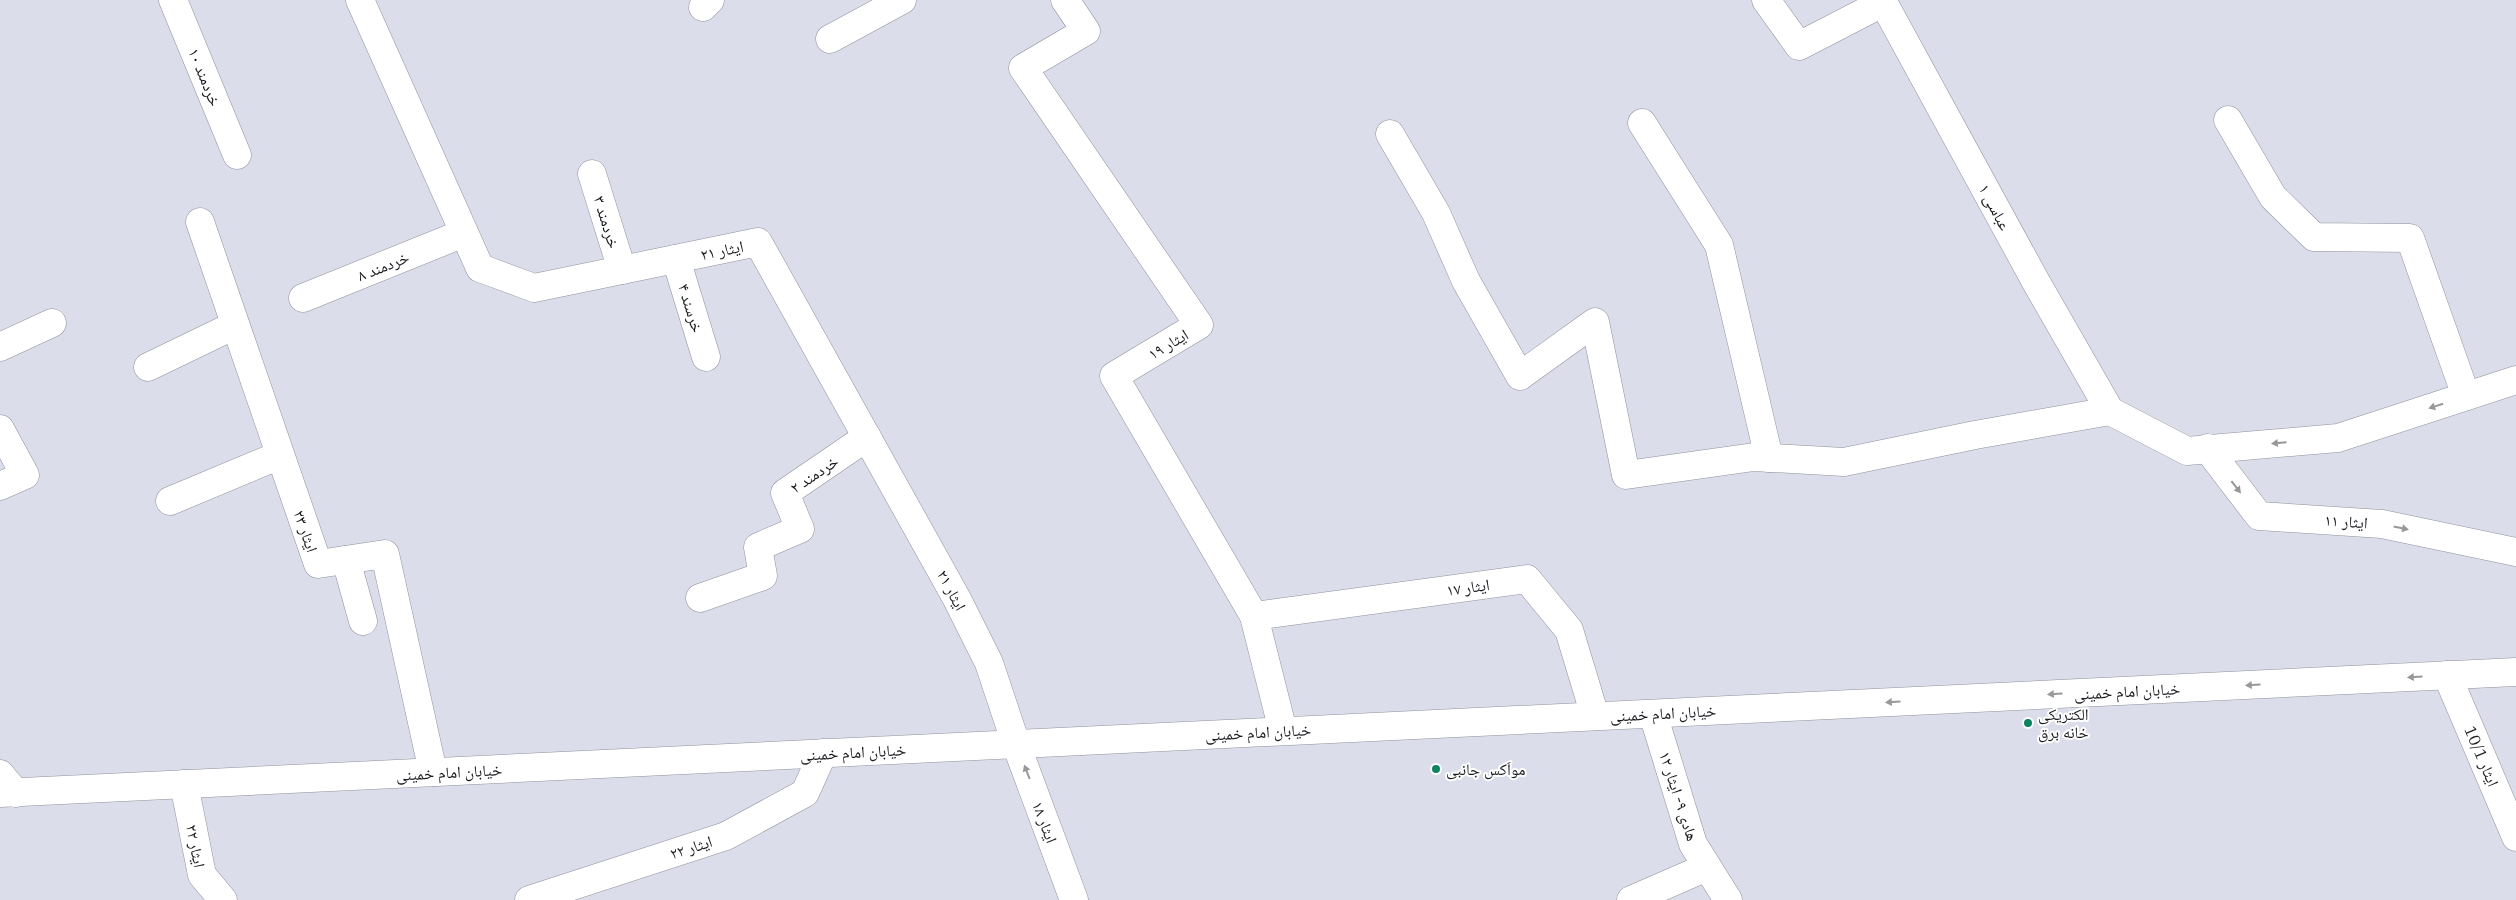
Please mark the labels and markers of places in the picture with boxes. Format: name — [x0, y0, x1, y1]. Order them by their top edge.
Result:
place label: الکتریکی خانه برق — [2038, 704, 2089, 743]
marker: الکتریکی خانه برق — [2022, 717, 2034, 729]
place label: مواَکس جانبی — [1446, 759, 1526, 780]
marker: مواَکس جانبی — [1430, 763, 1442, 775]

